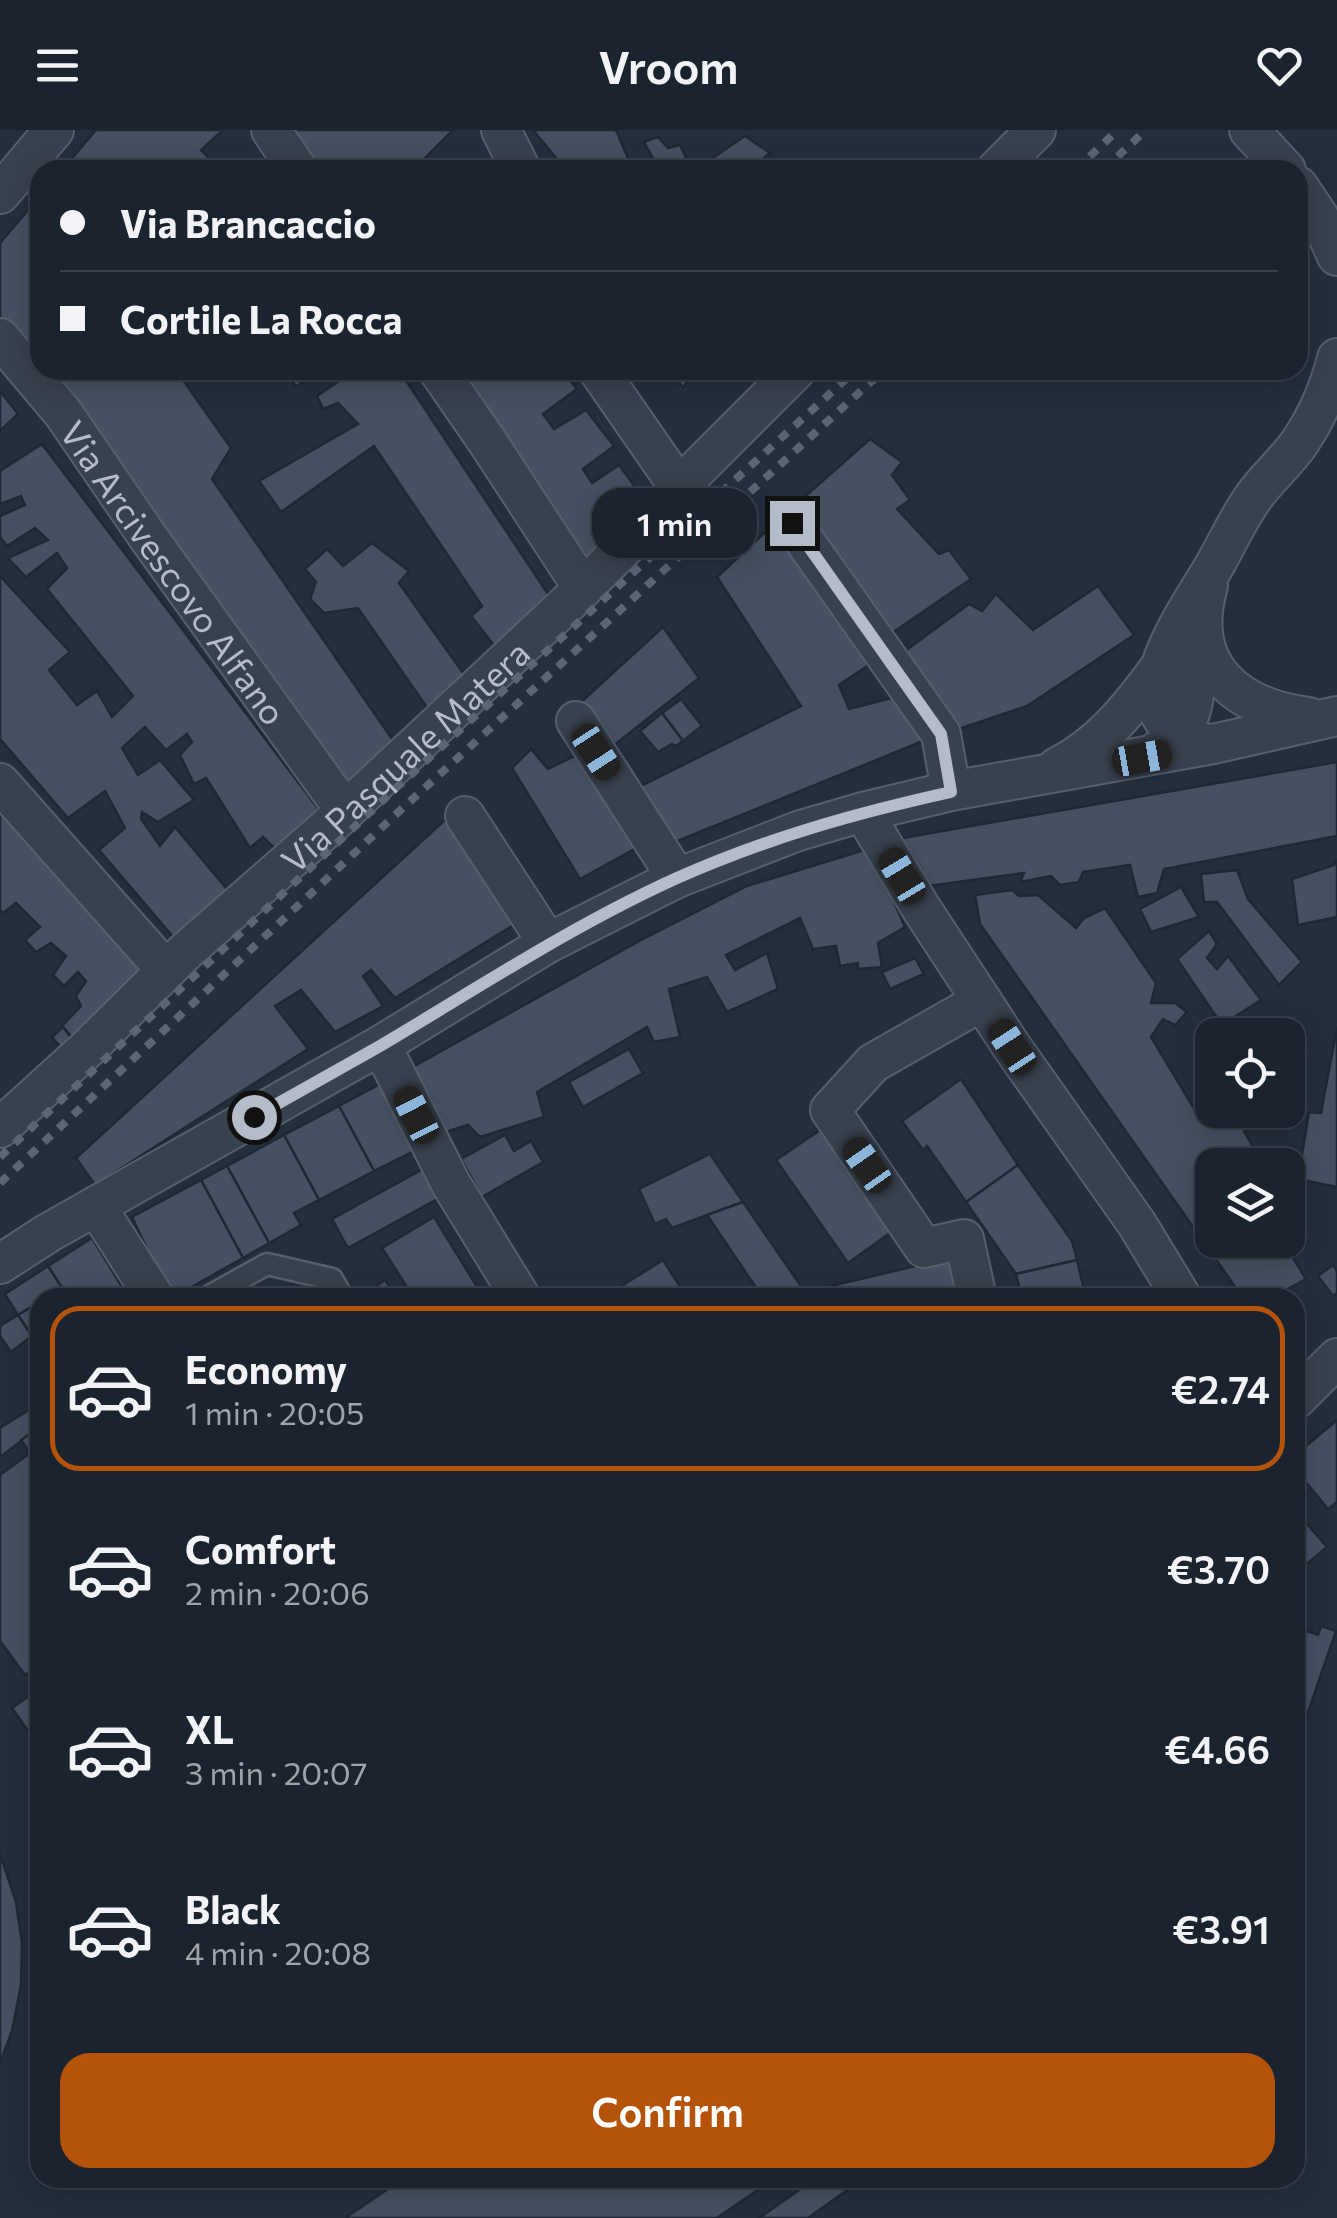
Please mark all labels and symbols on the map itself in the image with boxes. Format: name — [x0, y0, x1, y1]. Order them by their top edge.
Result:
street label: Via Arcivescovo Alfano — [53, 412, 297, 732]
callout: 1 min — [592, 488, 757, 558]
route end — [770, 501, 815, 546]
street label: Via Pasquale Matera — [271, 630, 537, 880]
car — [567, 719, 625, 785]
car — [1110, 738, 1174, 778]
car — [874, 843, 930, 909]
car — [983, 1014, 1041, 1080]
car — [389, 1081, 443, 1149]
route start — [232, 1095, 277, 1140]
car — [838, 1132, 896, 1198]

